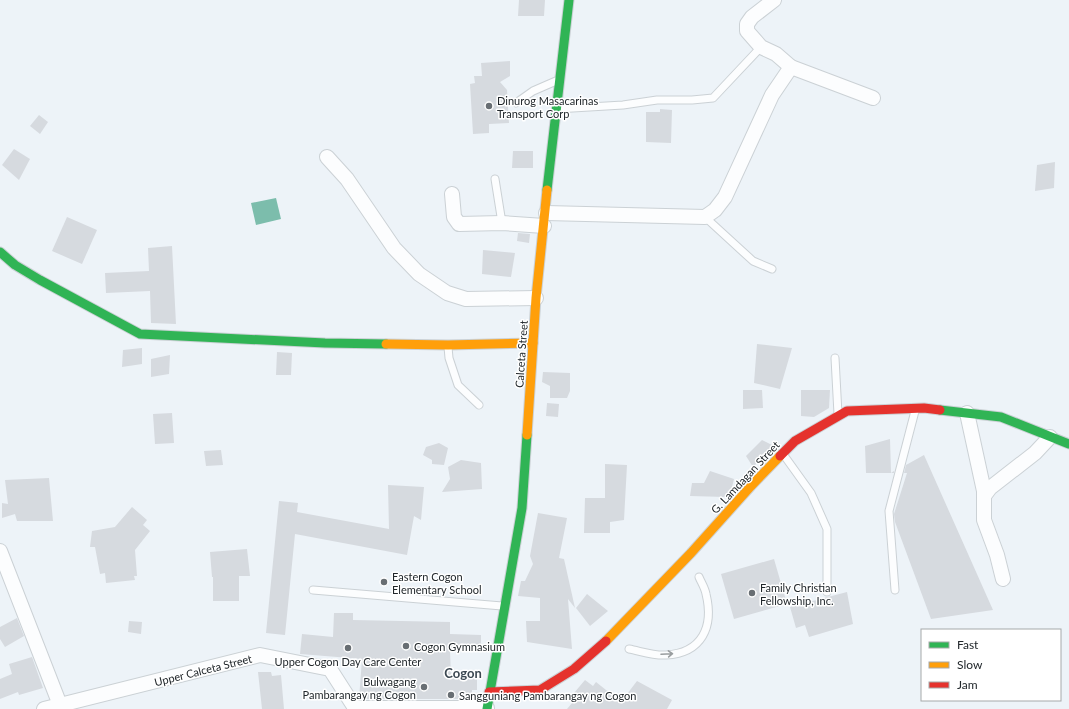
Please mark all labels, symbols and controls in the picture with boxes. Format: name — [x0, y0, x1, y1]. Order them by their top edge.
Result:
place label: Dinurog Masacarinas Transport Corp — [497, 94, 598, 120]
marker: Dinurog Masacarinas Transport Corp — [484, 101, 494, 111]
street label: Calceta Street — [512, 320, 530, 388]
street label: G. Lamdagan Street — [708, 438, 782, 516]
place label: Eastern Cogon Elementary School — [392, 570, 482, 596]
marker: Eastern Cogon Elementary School — [379, 577, 389, 587]
place label: Family Christian Fellowship, Inc. — [760, 581, 837, 607]
marker: Family Christian Fellowship, Inc. — [747, 588, 757, 598]
legend — [921, 629, 1061, 701]
text: Fast — [957, 637, 979, 652]
place label: Cogon Gymnasium — [414, 640, 505, 653]
marker: Cogon Gymnasium — [401, 641, 411, 651]
marker: Upper Cogon Day Care Center — [343, 643, 353, 653]
one-way arrow — [660, 651, 673, 658]
street label: Upper Calceta Street — [153, 652, 253, 688]
place label: Upper Cogon Day Care Center — [275, 655, 421, 668]
text: Slow — [957, 657, 983, 672]
district label: Cogon — [444, 665, 482, 681]
place label: Bulwagang Pambarangay ng Cogon — [303, 675, 416, 701]
text: Jam — [957, 677, 978, 692]
marker: Bulwagang Pambarangay ng Cogon — [419, 682, 429, 692]
place label: Sangguniang Pambarangay ng Cogon — [459, 689, 636, 702]
marker: Sangguniang Pambarangay ng Cogon — [446, 690, 456, 700]

